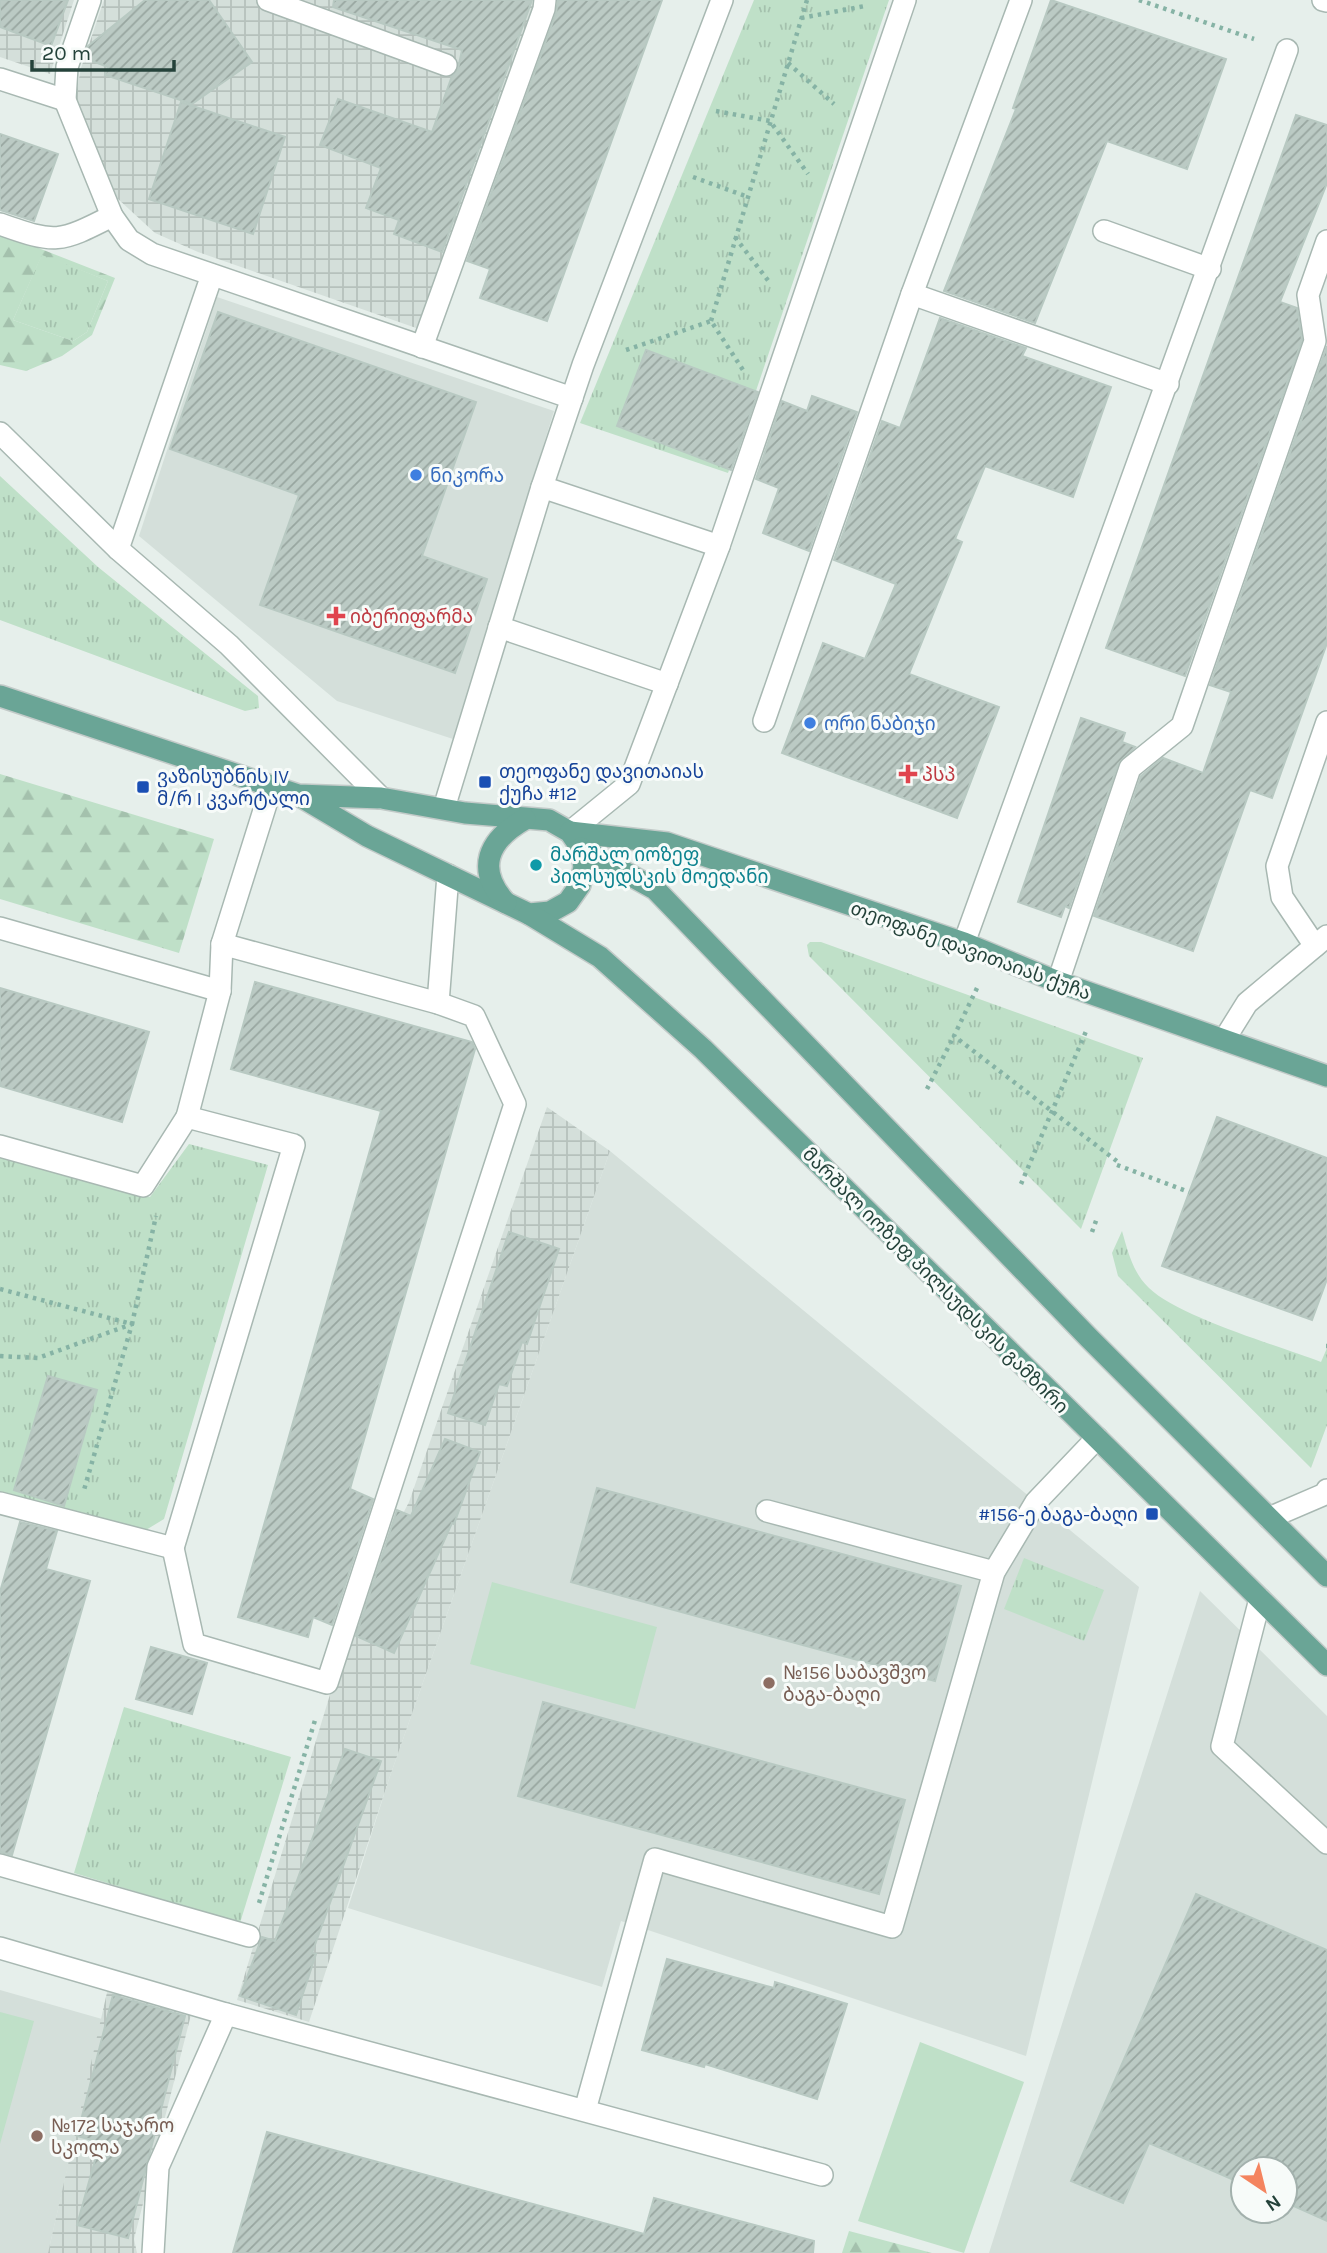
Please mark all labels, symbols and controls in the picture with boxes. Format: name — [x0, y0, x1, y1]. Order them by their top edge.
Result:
scale bar — [32, 28, 173, 72]
text: 20 m — [42, 41, 91, 65]
place label: ნიკორა — [430, 465, 504, 487]
marker: ნიკორა — [408, 467, 424, 483]
place label: იბერიფარმა — [350, 606, 473, 628]
marker: იბერიფარმა — [328, 608, 344, 624]
place label: ორი ნაბიჯი — [824, 713, 936, 735]
marker: ორი ნაბიჯი — [802, 715, 818, 731]
place label: თეოფანე დავითაიას ქუჩა #12 — [499, 761, 704, 805]
place label: პსპ — [922, 764, 955, 786]
place label: ვაზისუბნის IV მ/რ I კვარტალი — [157, 766, 310, 811]
marker: პსპ — [900, 766, 916, 782]
marker: თეოფანე დავითაიას ქუჩა #12 — [477, 774, 493, 790]
marker: ვაზისუბნის IV მ/რ I კვარტალი — [135, 779, 151, 795]
place label: მარშალ იოზეფ პილსუდსკის მოედანი — [550, 844, 768, 889]
marker: მარშალ იოზეფ პილსუდსკის მოედანი — [528, 857, 544, 873]
street label: თეოფანე დავითაიას ქუჩა — [847, 897, 1094, 1006]
street label: მარშალ იოზეფ პილსუდსკის გამზირი — [797, 1143, 1073, 1419]
place label: #156-ე ბაგა-ბაღი — [978, 1504, 1138, 1527]
marker: #156-ე ბაგა-ბაღი — [1144, 1506, 1160, 1522]
place label: №156 საბავშვო ბაგა-ბაღი — [783, 1662, 926, 1707]
marker: №156 საბავშვო ბაგა-ბაღი — [761, 1675, 777, 1691]
place label: №172 საჯარო სკოლა — [51, 2115, 174, 2160]
marker: №172 საჯარო სკოლა — [29, 2128, 45, 2144]
north arrow — [1229, 2155, 1299, 2225]
text: N — [1261, 2190, 1285, 2216]

